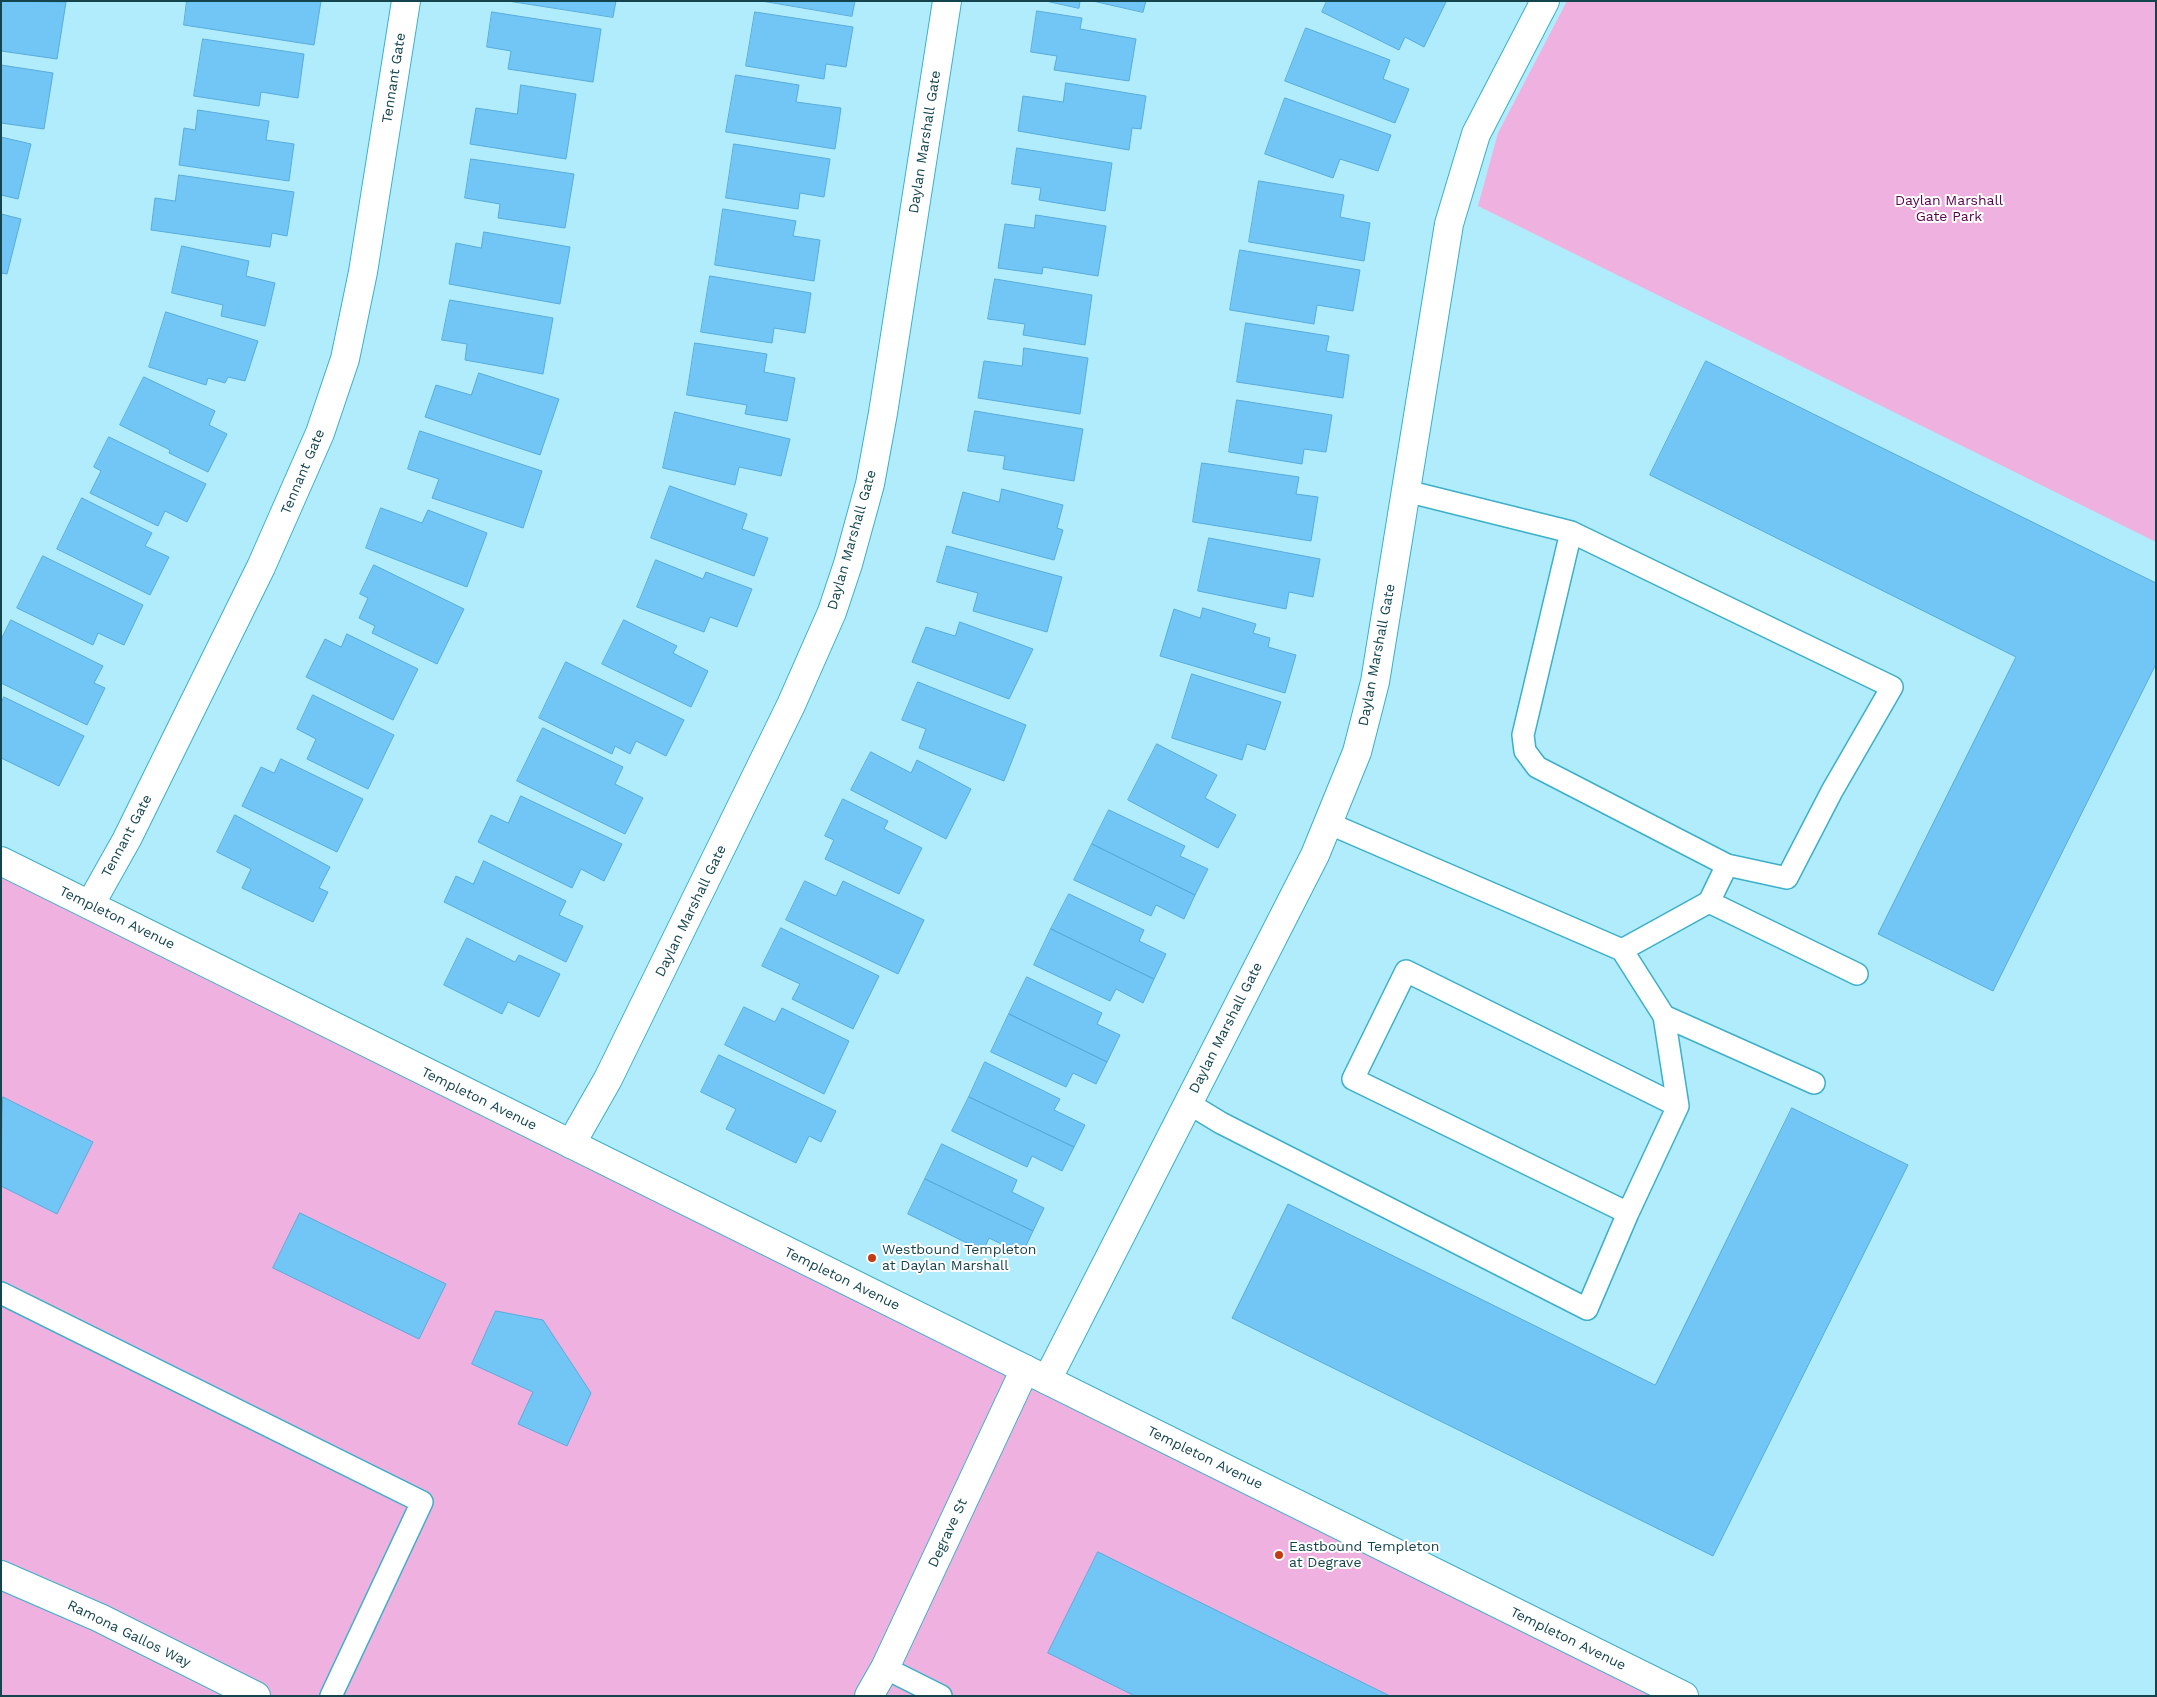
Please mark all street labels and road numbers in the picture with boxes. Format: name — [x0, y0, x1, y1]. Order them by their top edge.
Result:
street label: Tennant Gate — [379, 32, 409, 124]
street label: Daylan Marshall Gate — [905, 69, 945, 215]
street label: Tennant Gate — [277, 427, 329, 517]
street label: Daylan Marshall Gate — [824, 468, 880, 612]
street label: Daylan Marshall Gate — [1355, 582, 1399, 728]
street label: Tennant Gate — [98, 792, 156, 880]
street label: Daylan Marshall Gate — [652, 842, 730, 980]
street label: Templeton Avenue — [56, 883, 178, 953]
street label: Daylan Marshall Gate — [1186, 960, 1266, 1096]
street label: Templeton Avenue — [418, 1064, 540, 1134]
street label: Templeton Avenue — [781, 1244, 903, 1314]
street label: Templeton Avenue — [1144, 1423, 1266, 1493]
street label: Degrave St — [925, 1496, 971, 1570]
street label: Ramona Gallos Way — [65, 1597, 193, 1671]
street label: Templeton Avenue — [1507, 1604, 1629, 1674]

